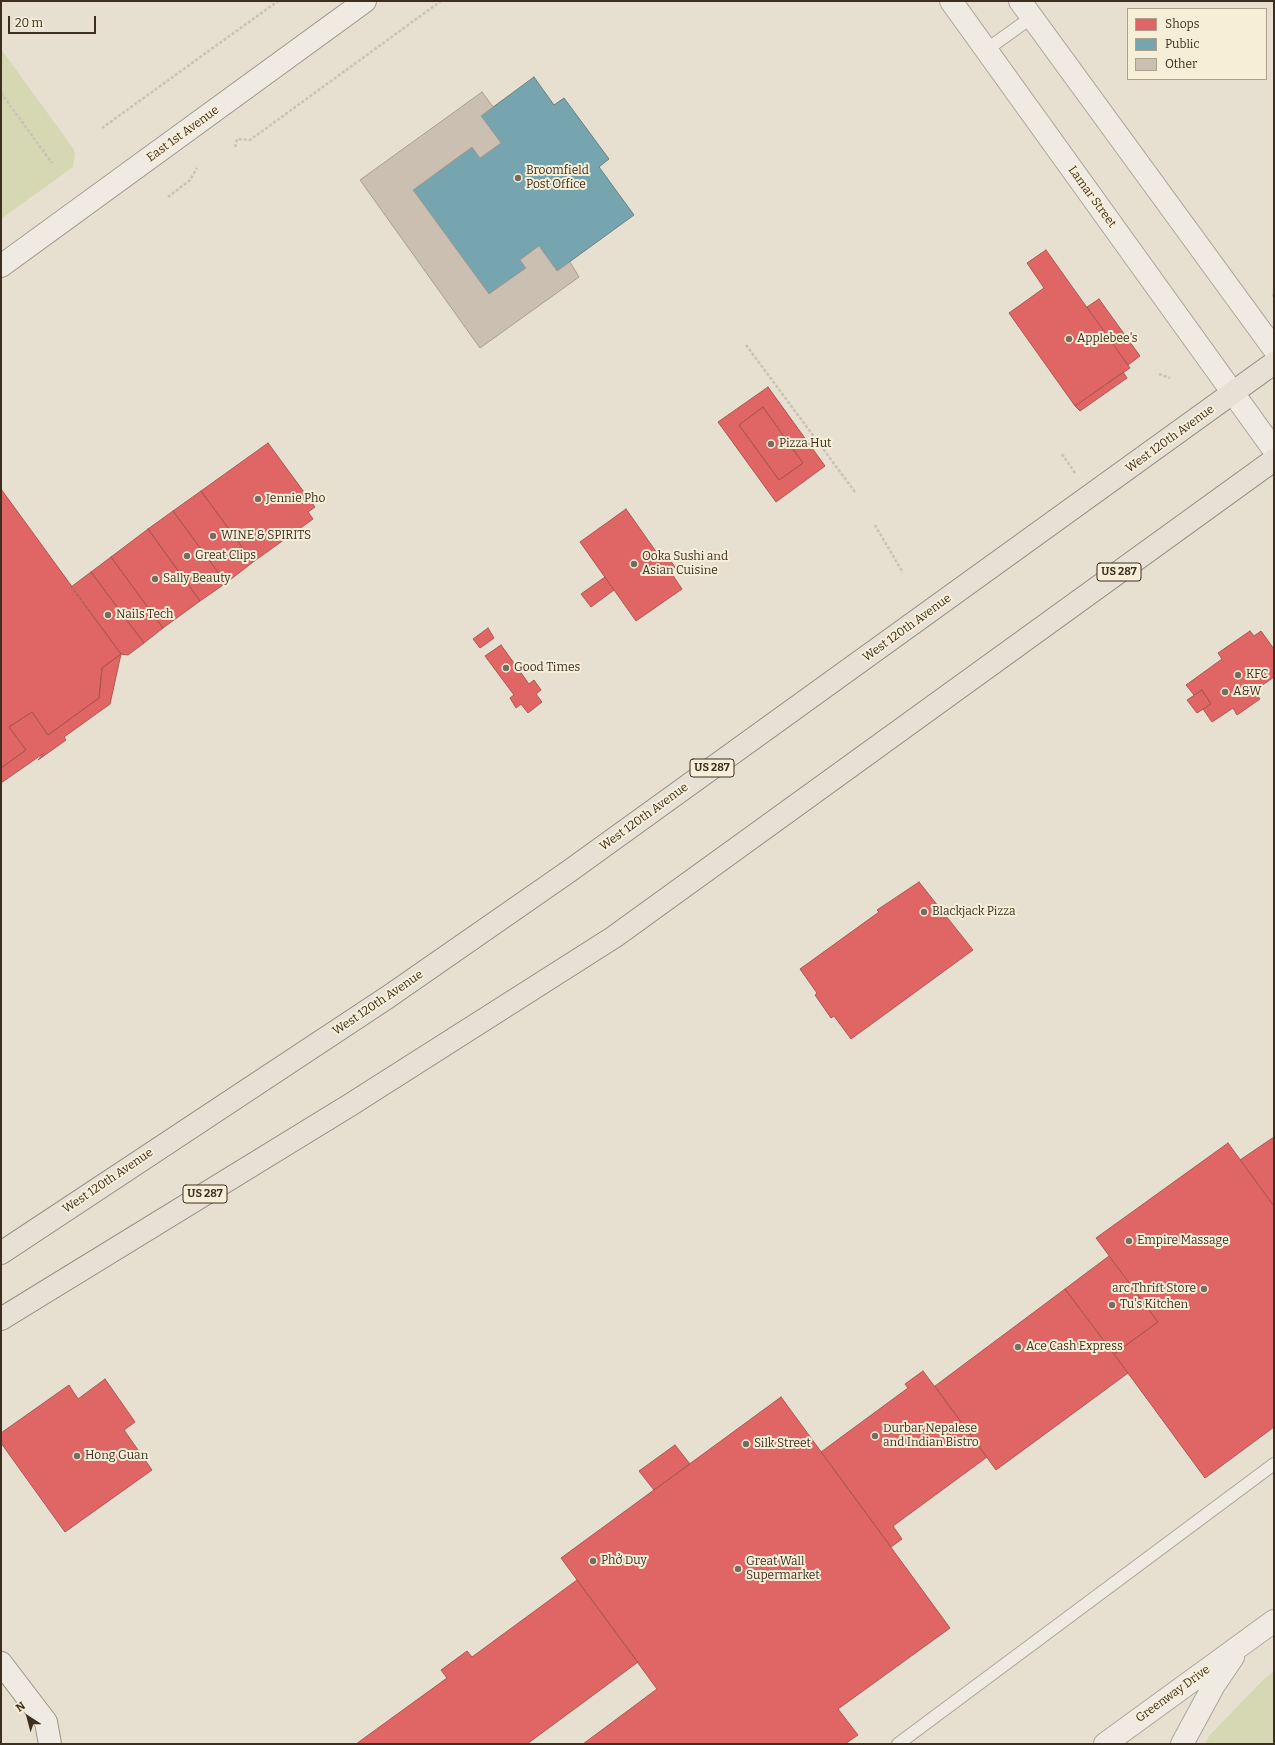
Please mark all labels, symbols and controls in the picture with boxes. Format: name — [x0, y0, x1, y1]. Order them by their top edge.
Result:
scale bar — [10, 8, 98, 34]
legend — [1127, 8, 1267, 80]
text: 20 m — [15, 16, 43, 30]
text: Shops — [1165, 17, 1199, 31]
text: Public — [1165, 37, 1200, 51]
text: Other — [1165, 57, 1197, 71]
street label: East 1st Avenue — [144, 103, 222, 165]
street label: Lamar Street — [1065, 163, 1119, 231]
place label: Broomfield Post Office — [526, 164, 589, 192]
marker: Broomfield Post Office — [513, 173, 523, 183]
place label: Applebee's — [1077, 332, 1138, 346]
marker: Applebee's — [1064, 334, 1074, 344]
street label: West 120th Avenue — [1123, 402, 1217, 476]
place label: Pizza Hut — [779, 437, 831, 451]
marker: Pizza Hut — [766, 439, 776, 449]
place label: Jennie Pho — [266, 492, 325, 506]
marker: Jennie Pho — [253, 494, 263, 504]
place label: WINE & SPIRITS — [221, 529, 311, 543]
marker: WINE & SPIRITS — [208, 531, 218, 541]
place label: Great Clips — [195, 549, 256, 563]
place label: Ooka Sushi and Asian Cuisine — [642, 550, 728, 578]
marker: Great Clips — [182, 551, 192, 561]
marker: Ooka Sushi and Asian Cuisine — [629, 559, 639, 569]
road number: US 287 — [1097, 563, 1141, 581]
place label: Sally Beauty — [163, 572, 231, 586]
marker: Sally Beauty — [150, 574, 160, 584]
street label: West 120th Avenue — [860, 591, 954, 665]
place label: Nails Tech — [116, 608, 173, 622]
marker: Nails Tech — [103, 610, 113, 620]
place label: Good Times — [514, 661, 580, 675]
marker: Good Times — [501, 663, 511, 673]
place label: KFC — [1246, 668, 1268, 682]
marker: KFC — [1233, 670, 1243, 680]
place label: A&W — [1233, 685, 1262, 699]
marker: A&W — [1220, 687, 1230, 697]
road number: US 287 — [690, 759, 734, 777]
street label: West 120th Avenue — [597, 780, 691, 854]
place label: Blackjack Pizza — [932, 905, 1016, 919]
marker: Blackjack Pizza — [919, 907, 929, 917]
street label: West 120th Avenue — [330, 967, 426, 1039]
street label: West 120th Avenue — [60, 1145, 156, 1217]
road number: US 287 — [183, 1185, 227, 1203]
place label: Empire Massage — [1137, 1234, 1229, 1248]
marker: Empire Massage — [1124, 1236, 1134, 1246]
place label: arc Thrift Store — [1112, 1282, 1196, 1296]
marker: arc Thrift Store — [1199, 1284, 1209, 1294]
place label: Tu's Kitchen — [1120, 1298, 1188, 1312]
marker: Tu's Kitchen — [1107, 1300, 1117, 1310]
place label: Ace Cash Express — [1026, 1340, 1123, 1354]
marker: Ace Cash Express — [1013, 1342, 1023, 1352]
place label: Durbar Nepalese and Indian Bistro — [883, 1422, 979, 1450]
marker: Durbar Nepalese and Indian Bistro — [870, 1431, 880, 1441]
place label: Silk Street — [754, 1437, 811, 1451]
marker: Silk Street — [741, 1439, 751, 1449]
place label: Hong Guan — [85, 1449, 148, 1463]
marker: Hong Guan — [72, 1451, 82, 1461]
place label: Phở Duy — [601, 1554, 647, 1568]
place label: Great Wall Supermarket — [746, 1555, 820, 1583]
marker: Phở Duy — [588, 1556, 598, 1566]
marker: Great Wall Supermarket — [733, 1564, 743, 1574]
street label: Greenway Drive — [1133, 1662, 1213, 1726]
north arrow — [8, 1697, 48, 1737]
text: N — [13, 1699, 28, 1715]

